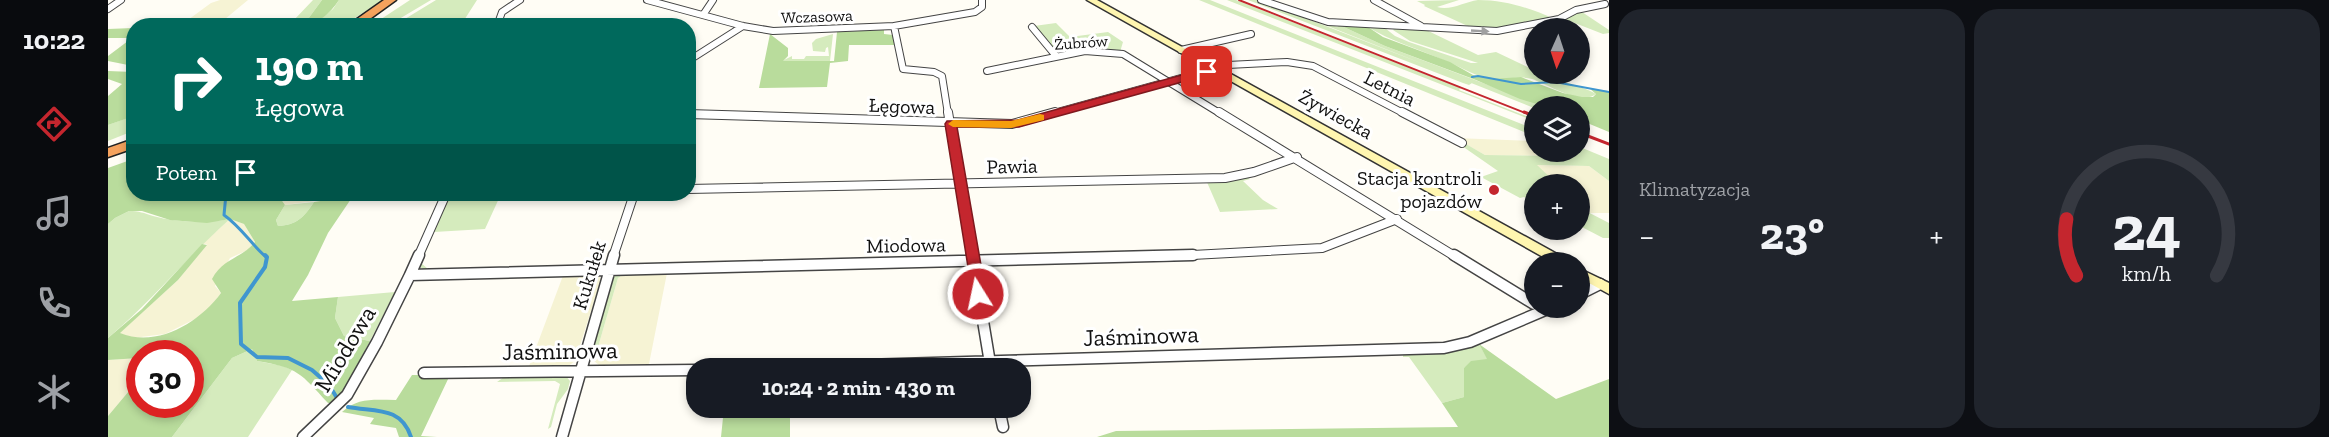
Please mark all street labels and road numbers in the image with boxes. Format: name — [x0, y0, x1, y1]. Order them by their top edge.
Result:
street label: Wczasowa — [781, 6, 853, 27]
street label: Żubrów — [1054, 31, 1109, 54]
street label: Letnia — [1360, 65, 1420, 111]
street label: Żywiecka — [1295, 84, 1377, 144]
street label: Łęgowa — [868, 93, 936, 119]
street label: Pawia — [986, 154, 1038, 178]
street label: Miodowa — [866, 232, 946, 258]
street label: Kukułek — [567, 237, 611, 312]
street label: Miodowa — [308, 300, 382, 397]
street label: Jaśminowa — [1083, 319, 1200, 352]
street label: Jaśminowa — [502, 335, 618, 366]

